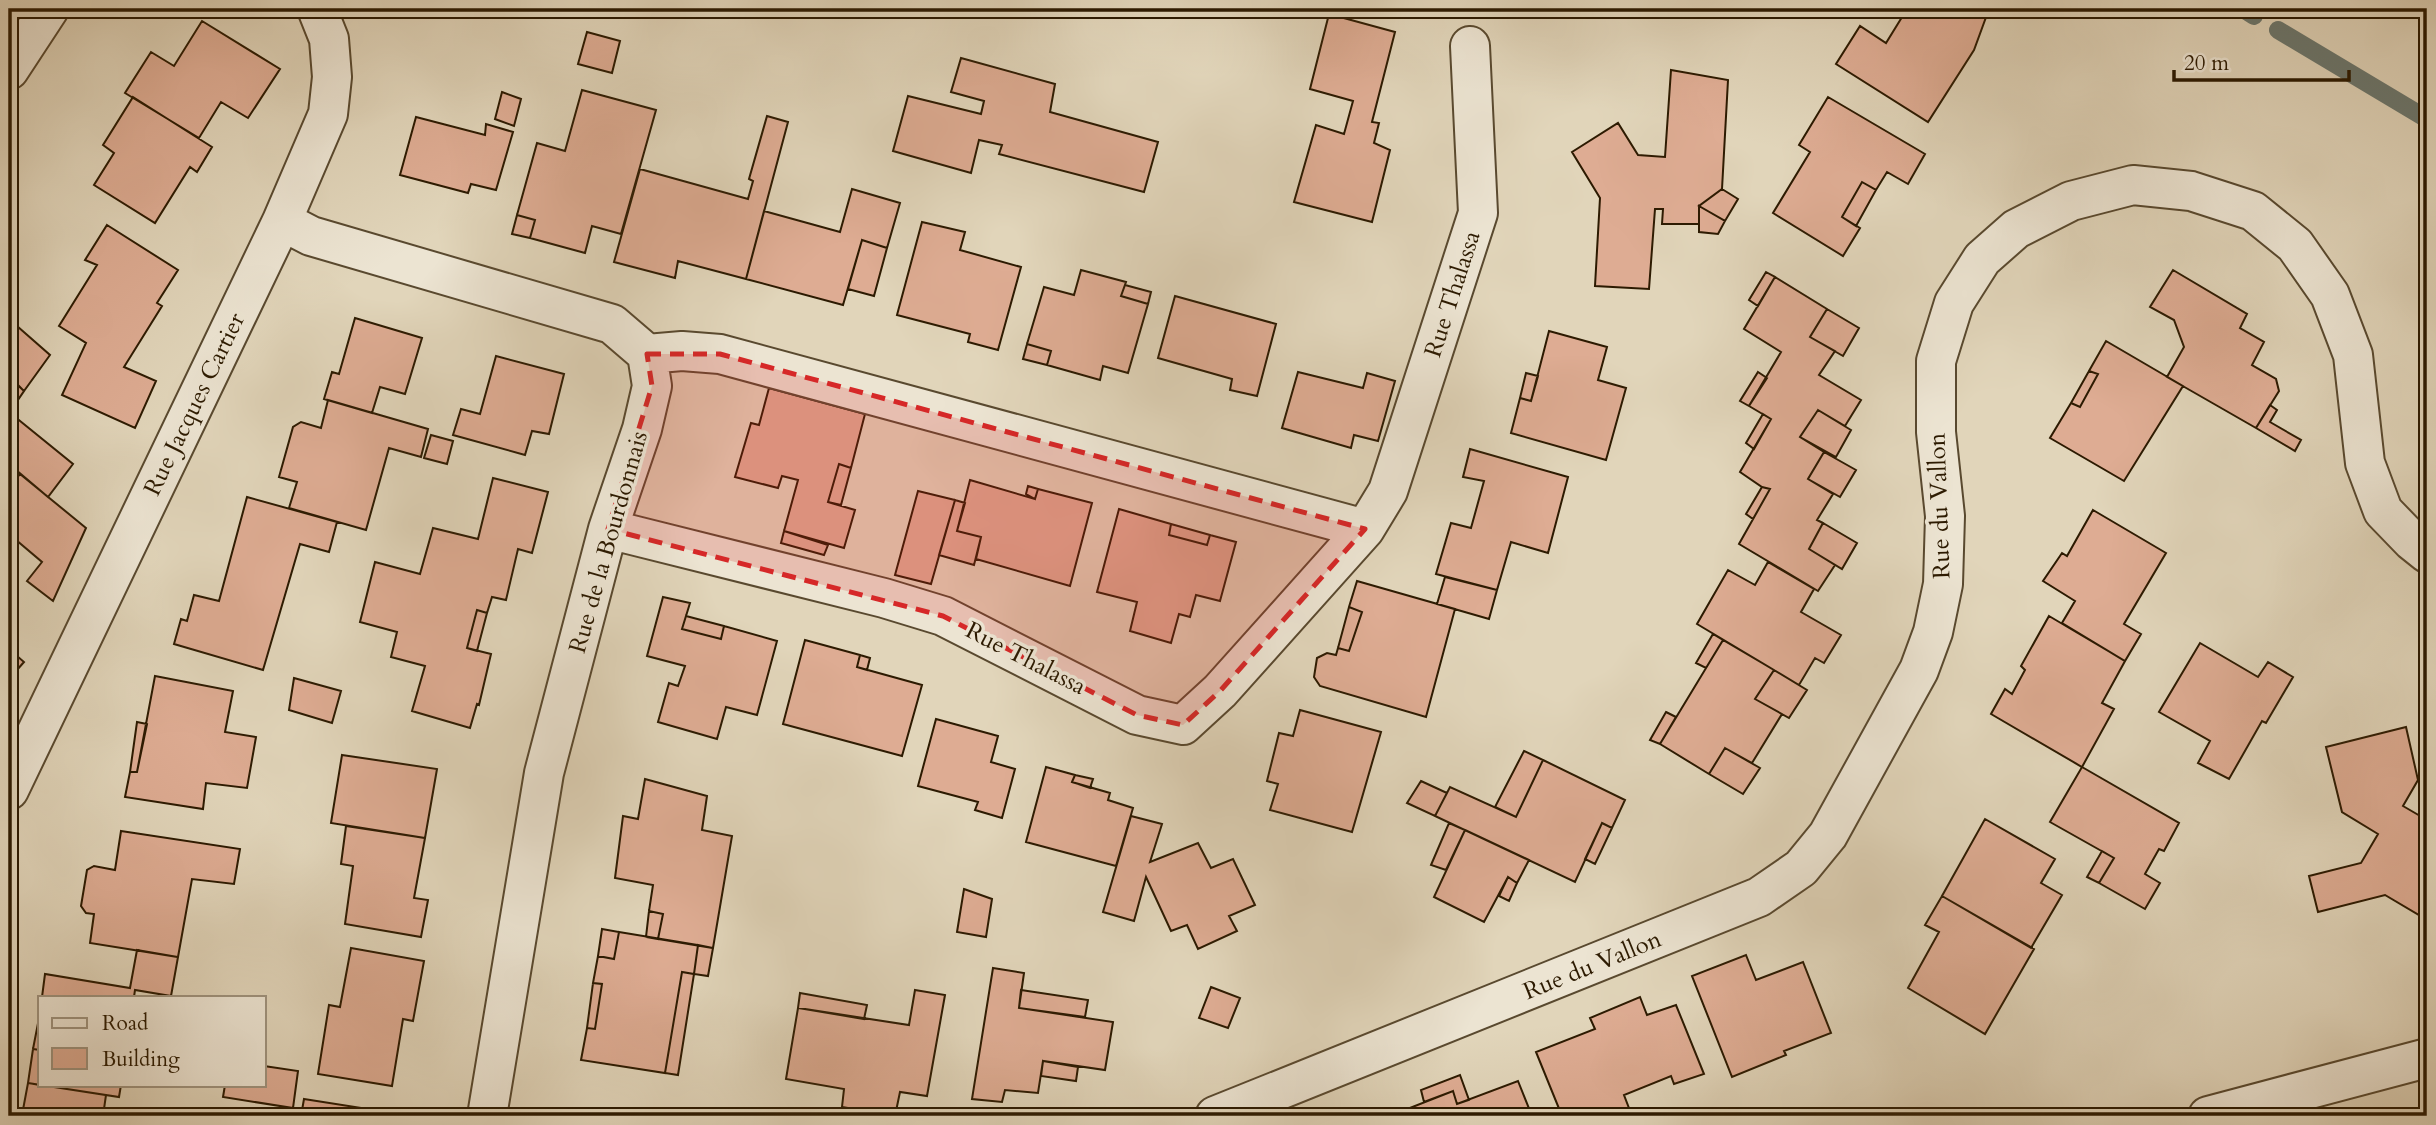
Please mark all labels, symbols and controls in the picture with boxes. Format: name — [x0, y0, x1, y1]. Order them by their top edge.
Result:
scale bar — [2174, 38, 2348, 82]
text: 20 m — [2184, 49, 2229, 78]
street label: Rue Thalassa — [1417, 226, 1489, 362]
street label: Rue Jacques Cartier — [136, 307, 253, 501]
street label: Rue de la Bourdonnais — [561, 427, 656, 657]
street label: Rue du Vallon — [1920, 432, 1959, 580]
street label: Rue Thalassa — [960, 614, 1092, 703]
street label: Rue du Vallon — [1518, 923, 1667, 1008]
legend — [38, 996, 266, 1086]
text: Road — [102, 1009, 148, 1038]
text: Building — [102, 1045, 180, 1074]

